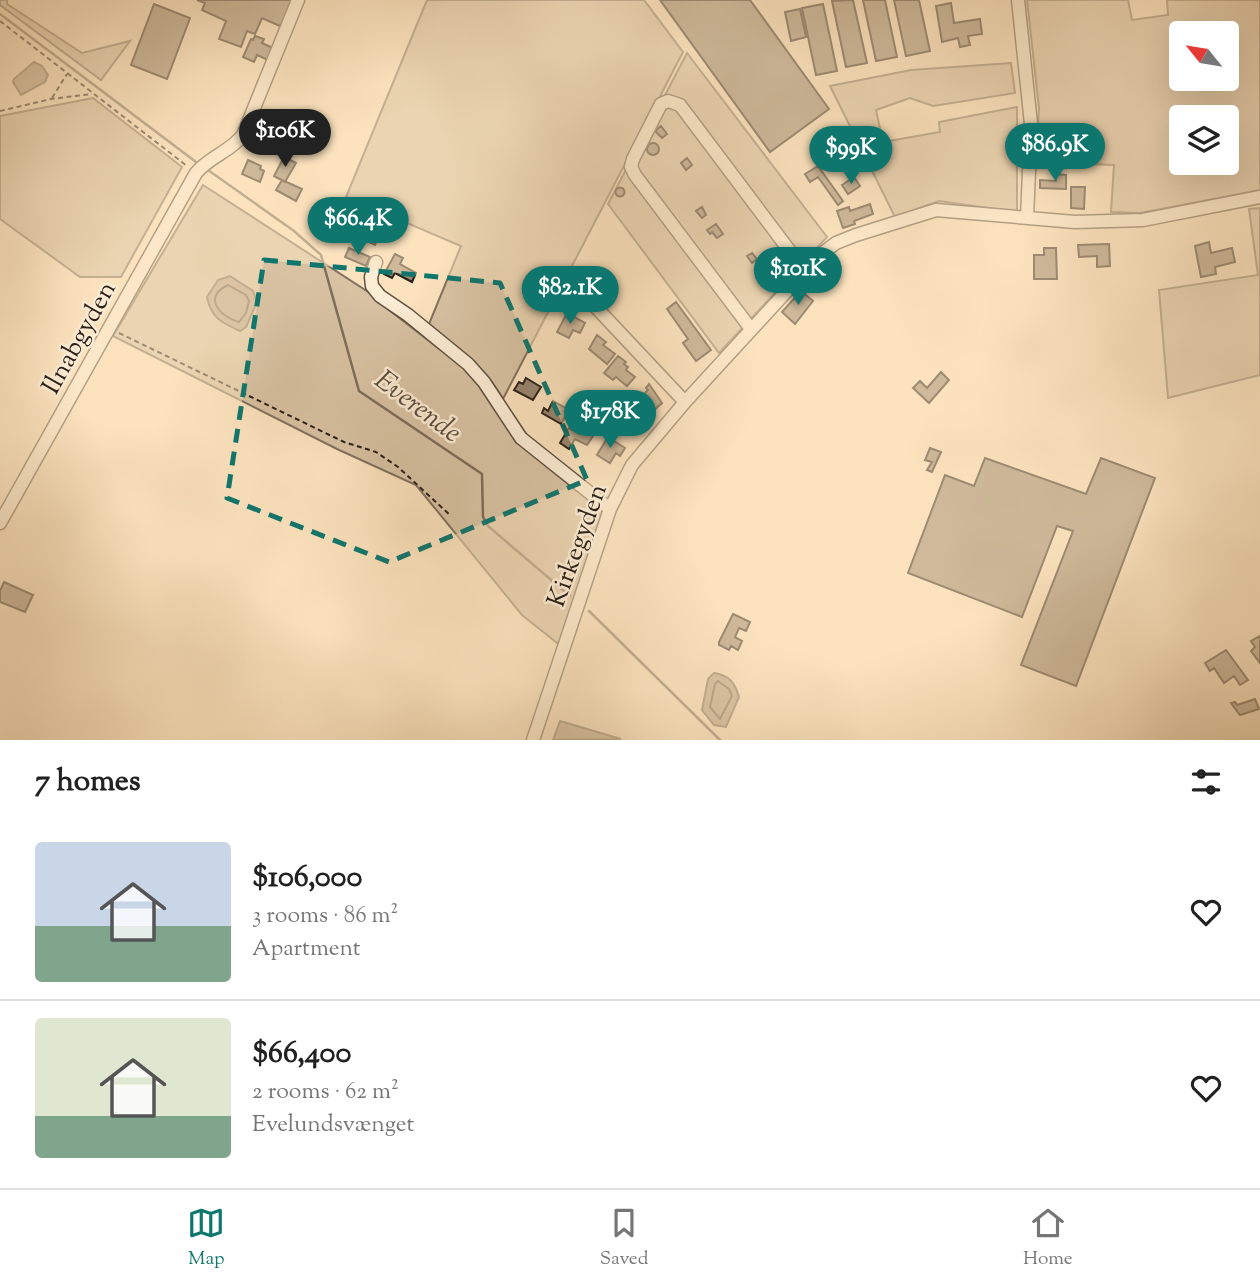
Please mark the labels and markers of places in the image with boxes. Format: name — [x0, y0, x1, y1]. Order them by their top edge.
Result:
pin: $106K — [236, 110, 334, 169]
pin: $86.9K — [998, 124, 1112, 183]
pin: $99K — [810, 127, 892, 186]
pin: $66.4K — [301, 198, 415, 257]
pin: $101K — [749, 247, 847, 307]
pin: $82.1K — [513, 266, 627, 326]
pin: $178K — [561, 391, 659, 450]

